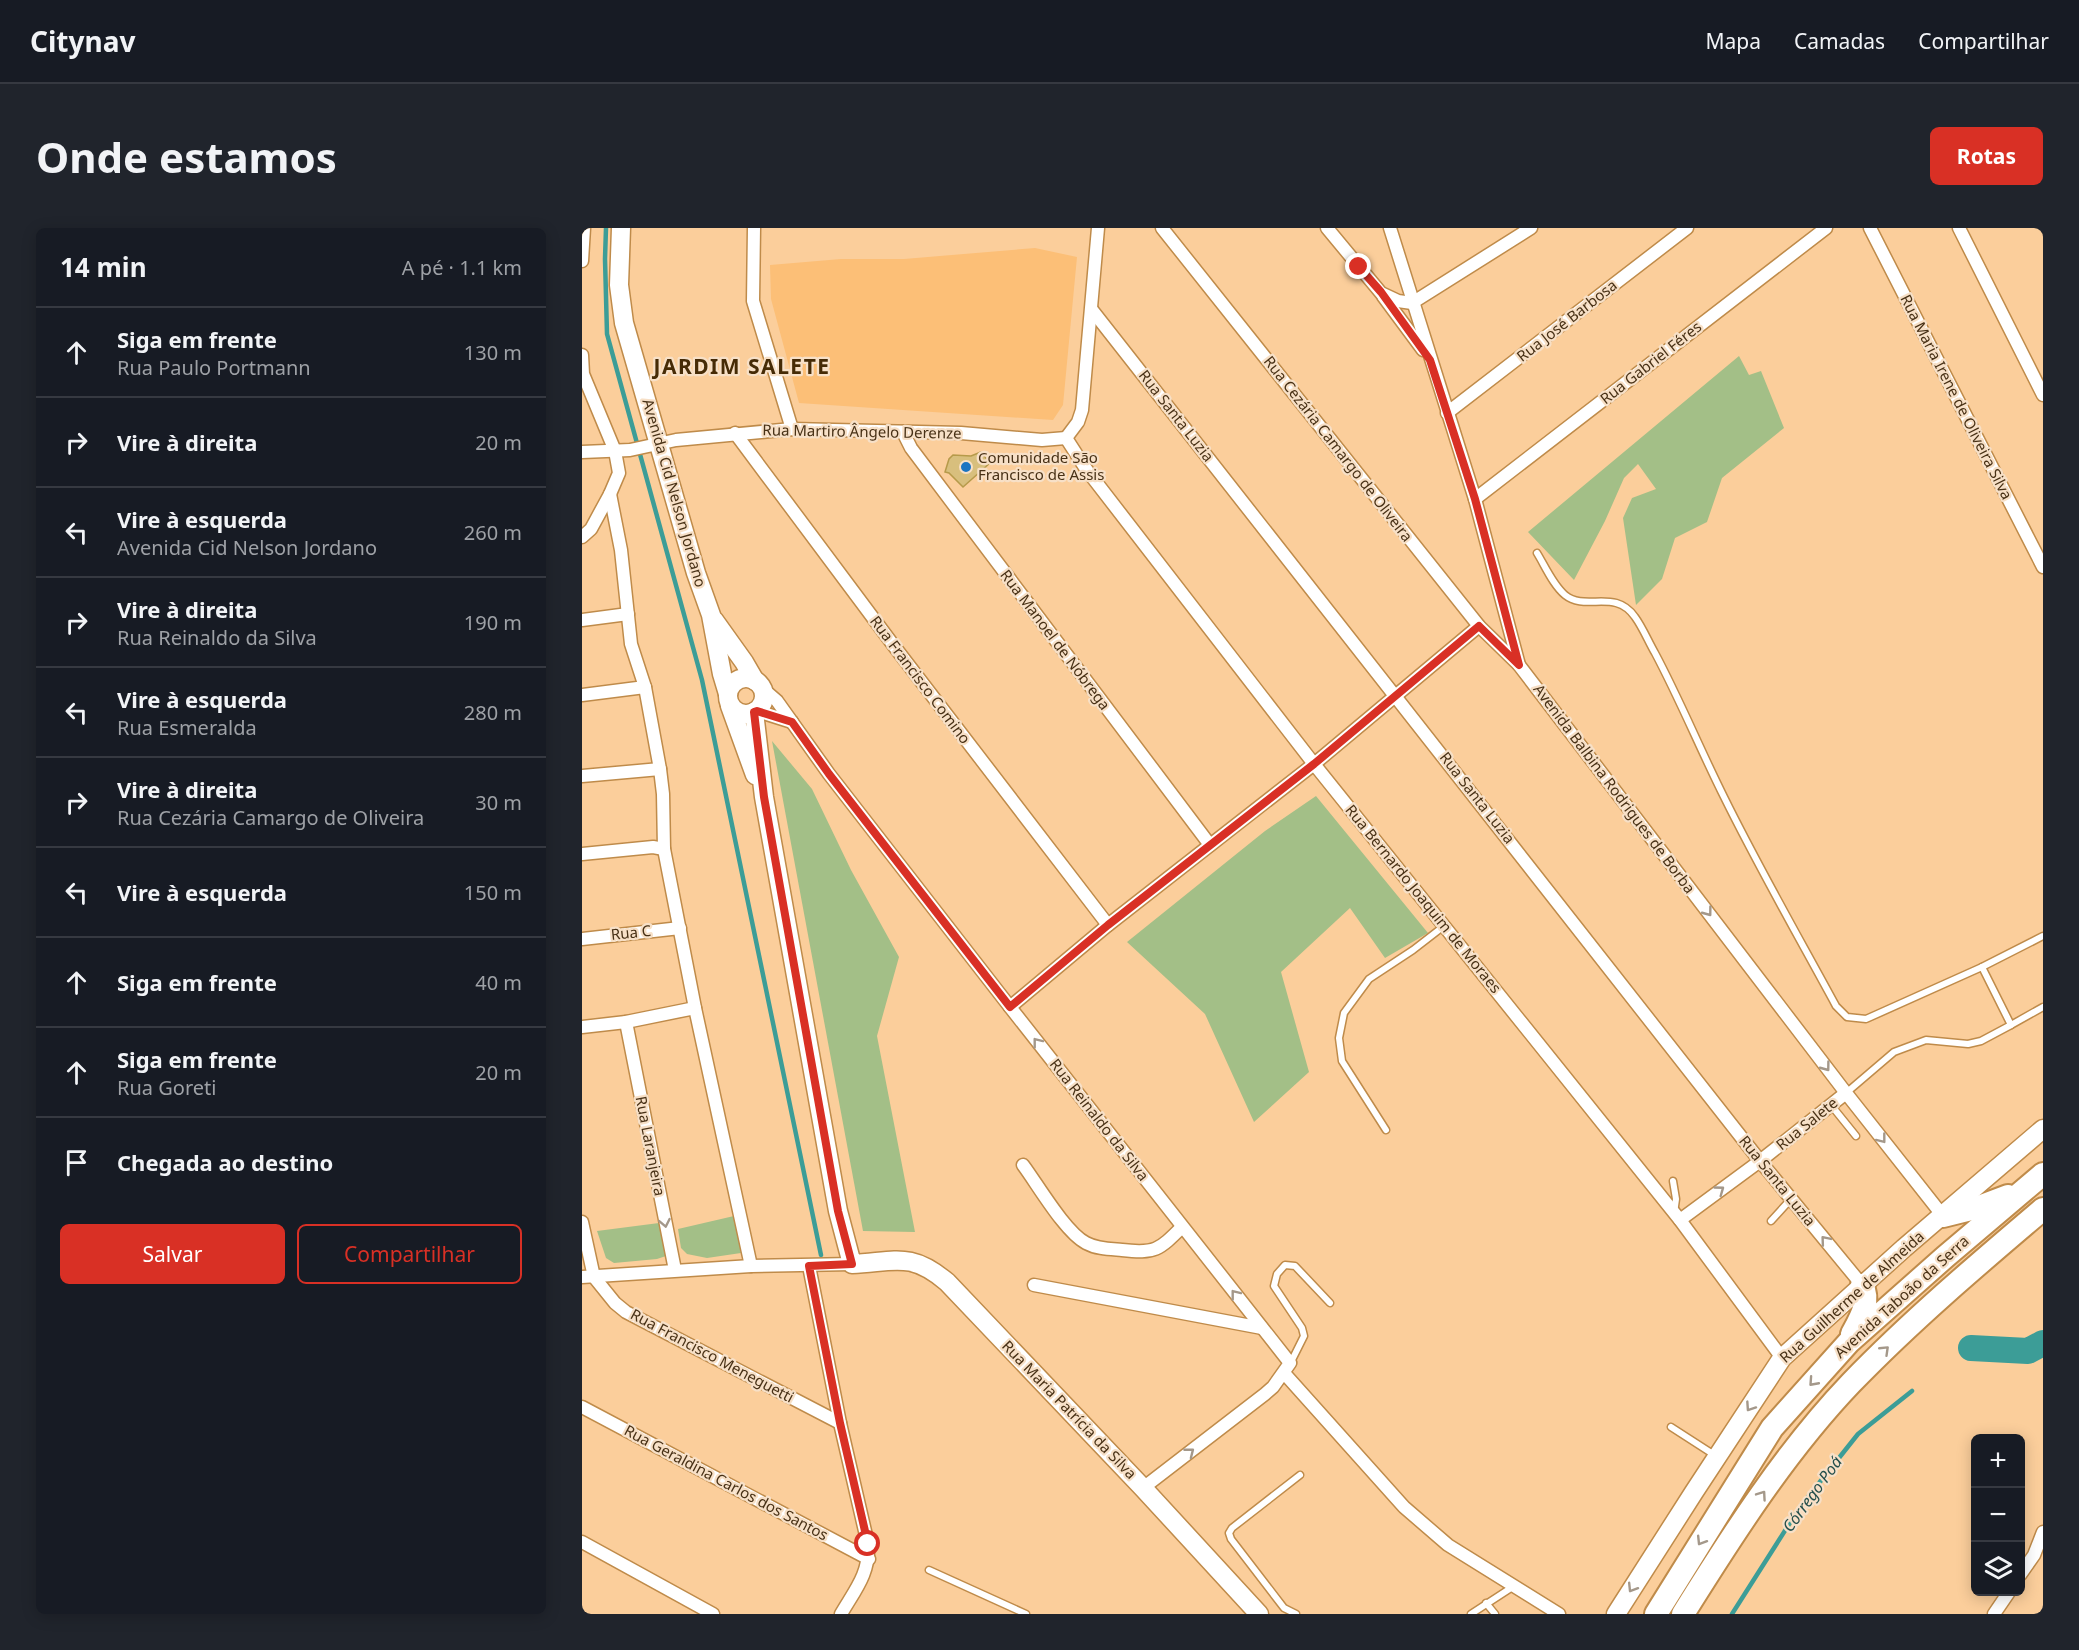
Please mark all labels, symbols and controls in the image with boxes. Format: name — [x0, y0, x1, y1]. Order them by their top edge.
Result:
text: Citynav — [30, 22, 135, 60]
text: Mapa — [1705, 27, 1761, 55]
text: Camadas — [1794, 27, 1885, 55]
text: Compartilhar — [1918, 27, 2049, 55]
button: Rotas — [1930, 127, 2043, 185]
text: Onde estamos — [36, 128, 337, 185]
text: 14 min — [60, 249, 147, 285]
route end — [1345, 253, 1371, 279]
text: A pé · 1.1 km — [402, 254, 522, 281]
street label: Rua José Barbosa — [1512, 275, 1621, 366]
street label: Rua Maria Irene de Oliveira Silva — [1896, 291, 2017, 502]
street label: Rua Gabriel Féres — [1596, 316, 1705, 408]
text: Siga em frente — [117, 324, 277, 354]
icon: ahead — [60, 336, 93, 369]
text: 130 m — [464, 339, 522, 366]
street label: Rua Cezária Camargo de Oliveira — [1260, 351, 1418, 545]
district label: JARDIM SALETE — [651, 352, 831, 380]
text: Rua Paulo Portmann — [117, 354, 311, 381]
street label: Rua Santa Luzia — [1135, 365, 1219, 465]
street label: Avenida Cid Nelson Jordano — [638, 396, 711, 589]
street label: Rua Martiro Ângelo Derenze — [762, 419, 962, 443]
icon: right — [60, 426, 93, 459]
text: Vire à direita — [117, 427, 257, 457]
text: 20 m — [475, 429, 522, 456]
place label: Comunidade São Francisco de Assis — [978, 447, 1104, 484]
marker: Comunidade São Francisco de Assis — [959, 460, 973, 474]
text: Vire à esquerda — [117, 504, 287, 534]
icon: left — [60, 516, 93, 549]
text: 260 m — [464, 519, 522, 546]
text: Avenida Cid Nelson Jordano — [117, 534, 377, 561]
street label: Rua Manoel de Nóbrega — [996, 565, 1115, 714]
text: Vire à direita — [117, 594, 257, 624]
icon: right — [60, 606, 93, 639]
text: 190 m — [464, 609, 522, 636]
street label: Rua Francisco Comino — [866, 611, 976, 748]
text: Rua Reinaldo da Silva — [117, 624, 317, 651]
street label: Avenida Balbina Rodrigues de Borba — [1529, 680, 1700, 897]
text: Vire à esquerda — [117, 684, 287, 714]
icon: left — [60, 696, 93, 729]
text: 280 m — [464, 699, 522, 726]
text: Rua Esmeralda — [117, 714, 257, 741]
street label: Rua Santa Luzia — [1436, 747, 1520, 847]
text: Vire à direita — [117, 774, 257, 804]
icon: right — [60, 786, 93, 819]
text: 30 m — [475, 789, 522, 816]
street label: Rua Bernardo Joaquim de Moraes — [1341, 800, 1506, 997]
text: Rua Cezária Camargo de Oliveira — [117, 804, 424, 831]
icon: left — [60, 876, 93, 909]
text: Vire à esquerda — [117, 877, 287, 907]
text: 150 m — [464, 879, 522, 906]
one-way arrow — [1700, 905, 1711, 916]
street label: Rua C — [610, 920, 653, 944]
icon: ahead — [60, 966, 93, 999]
text: Siga em frente — [117, 967, 277, 997]
text: 40 m — [475, 969, 522, 996]
one-way arrow — [1034, 1037, 1045, 1048]
text: Siga em frente — [117, 1044, 277, 1074]
street label: Rua Reinaldo da Silva — [1046, 1054, 1154, 1185]
icon: ahead — [60, 1056, 93, 1089]
text: 20 m — [475, 1059, 522, 1086]
one-way arrow — [1819, 1060, 1830, 1071]
text: Rua Goreti — [117, 1074, 216, 1101]
street label: Rua Salete — [1771, 1092, 1841, 1154]
street label: Rua Laranjeira — [632, 1094, 670, 1197]
street label: Rua Santa Luzia — [1735, 1131, 1820, 1230]
one-way arrow — [1875, 1132, 1886, 1143]
icon: arrive — [60, 1146, 93, 1179]
text: Chegada ao destino — [117, 1147, 333, 1177]
one-way arrow — [1714, 1187, 1725, 1198]
one-way arrow — [658, 1218, 671, 1228]
button: Salvar — [60, 1224, 285, 1284]
button: Compartilhar — [297, 1224, 522, 1284]
street label: Rua Guilherme de Almeida — [1775, 1226, 1928, 1367]
street label: Avenida Taboão da Serra — [1830, 1230, 1973, 1362]
one-way arrow — [1821, 1236, 1832, 1247]
one-way arrow — [1232, 1290, 1243, 1301]
street label: Rua Francisco Meneguetti — [627, 1304, 798, 1407]
street label: Rua Maria Patrícia da Silva — [998, 1336, 1141, 1483]
one-way arrow — [1878, 1347, 1889, 1358]
one-way arrow — [1809, 1375, 1820, 1386]
one-way arrow — [1745, 1401, 1757, 1411]
street label: Rua Geraldina Carlos dos Santos — [621, 1420, 832, 1545]
map controls — [1971, 1434, 2025, 1596]
button: + — [1971, 1434, 2025, 1488]
one-way arrow — [1183, 1449, 1194, 1460]
water label: Córrego Poá — [1777, 1452, 1847, 1536]
button: − — [1971, 1488, 2025, 1542]
one-way arrow — [1755, 1491, 1766, 1502]
route start — [854, 1530, 880, 1556]
one-way arrow — [1697, 1534, 1708, 1545]
button: layers — [1971, 1542, 2025, 1596]
one-way arrow — [1628, 1581, 1639, 1592]

